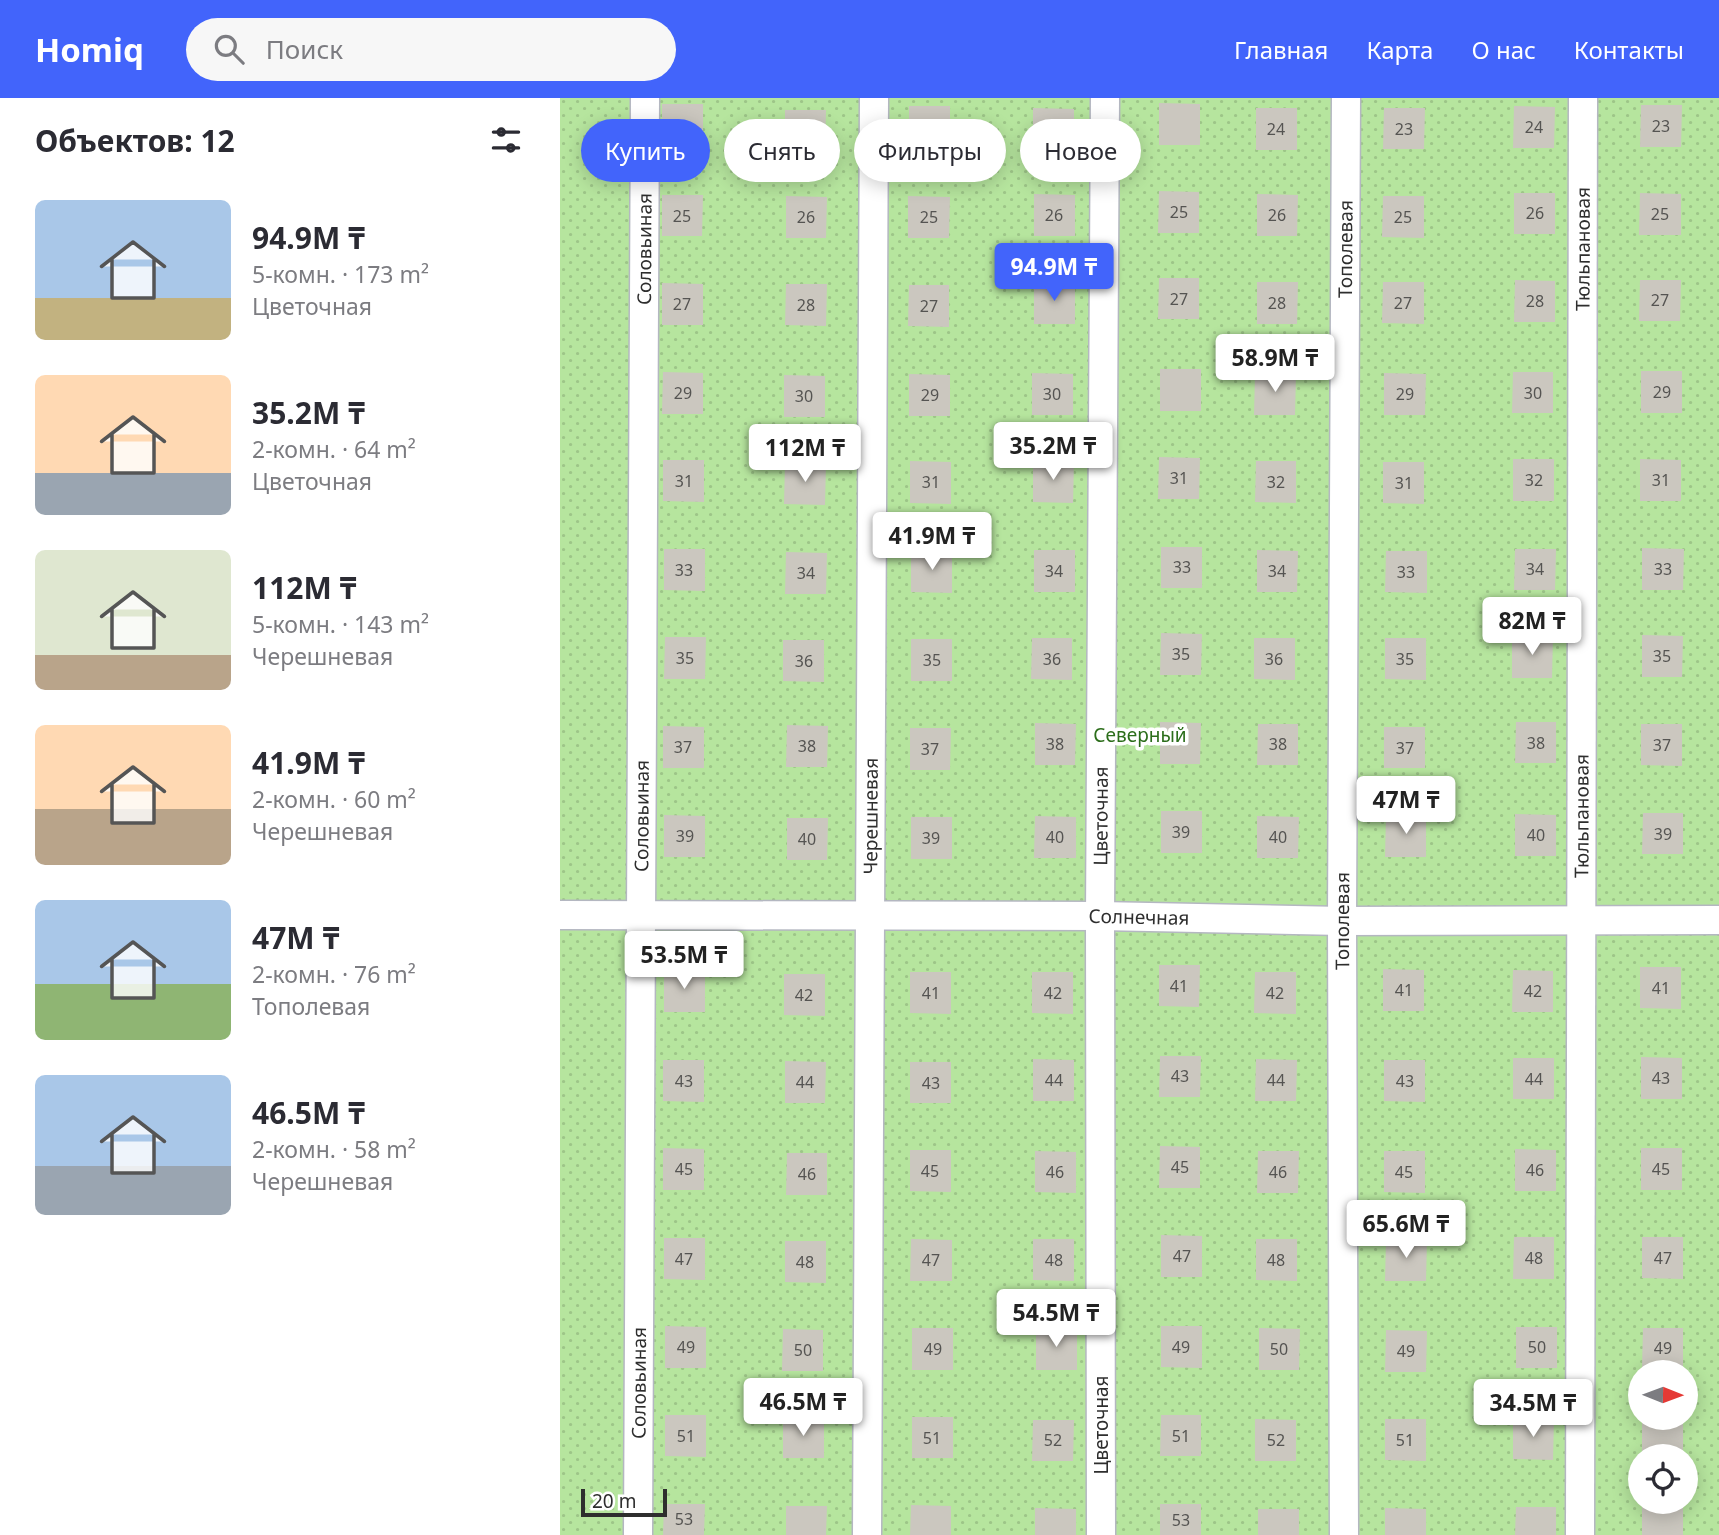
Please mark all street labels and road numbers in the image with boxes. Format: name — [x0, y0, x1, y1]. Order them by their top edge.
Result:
street label: Тюльпановая — [1570, 187, 1596, 311]
street label: Соловьиная — [631, 193, 658, 305]
street label: Тополевая — [1332, 200, 1359, 298]
street label: Тюльпановая — [1568, 754, 1595, 878]
street label: Черешневая — [857, 758, 884, 874]
street label: Соловьиная — [628, 760, 655, 872]
street label: Цветочная — [1087, 766, 1114, 866]
street label: Тополевая — [1329, 872, 1355, 970]
street label: Солнечная — [1088, 903, 1190, 931]
street label: Соловьиная — [625, 1327, 652, 1439]
street label: Цветочная — [1088, 1375, 1114, 1475]

